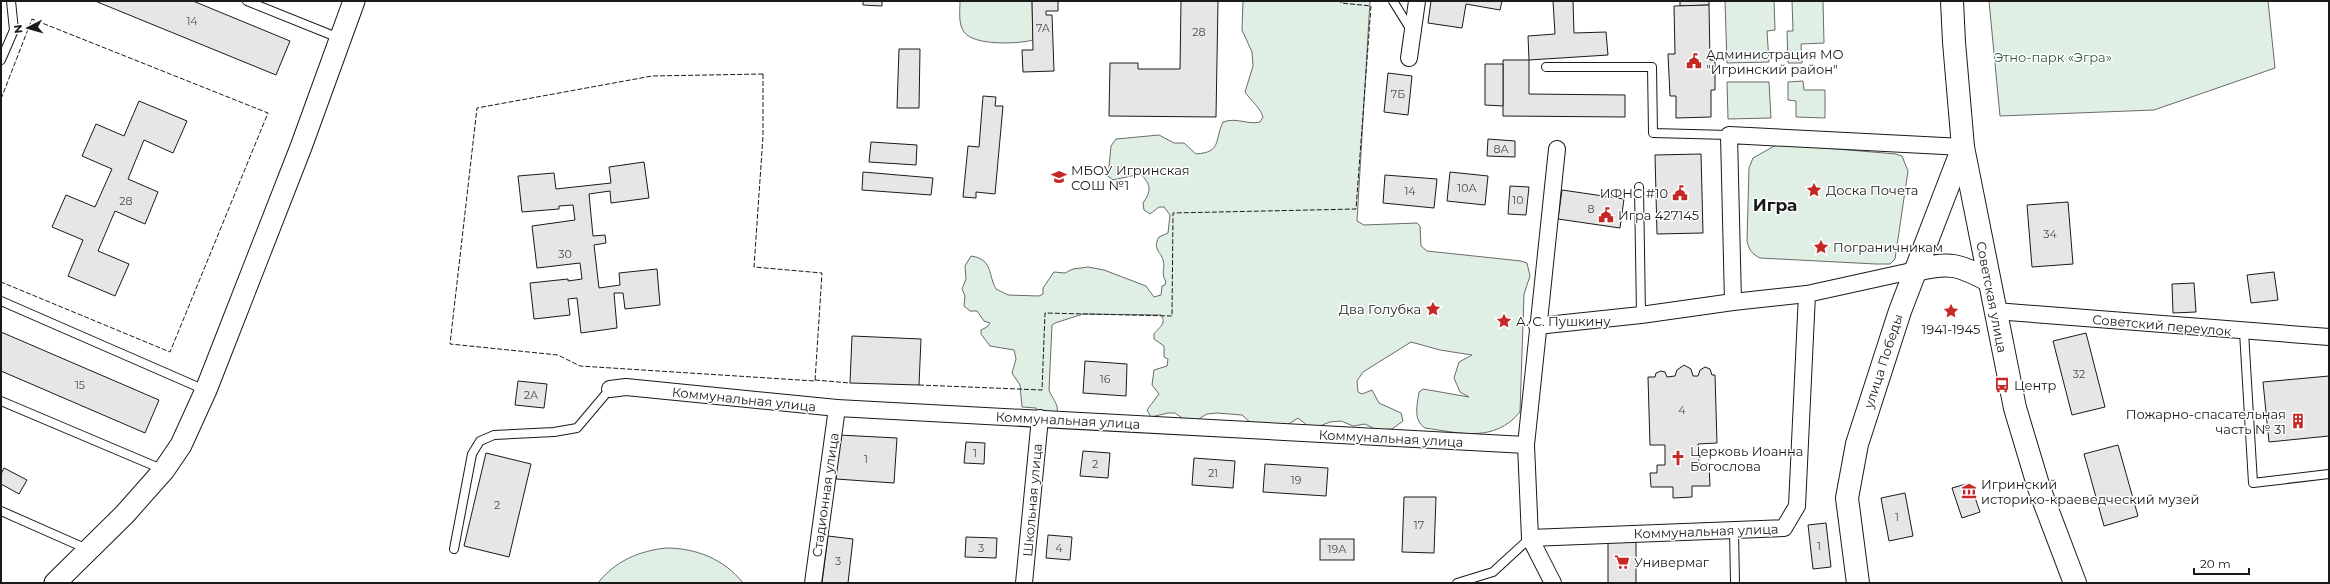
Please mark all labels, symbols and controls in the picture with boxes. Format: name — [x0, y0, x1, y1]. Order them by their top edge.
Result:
north arrow — [8, 8, 48, 48]
house number: 14 — [186, 14, 198, 28]
house number: 7А — [1036, 21, 1051, 35]
text: N — [11, 24, 25, 34]
house number: 28 — [1192, 25, 1206, 39]
place label: Администрация МО "Игринский район" — [1706, 46, 1844, 77]
park label: Этно-парк «Эгра» — [1994, 49, 2112, 65]
public building icon: Администрация МО "Игринский район" — [1685, 52, 1703, 70]
house number: 7Б — [1391, 87, 1405, 101]
house number: 8А — [1493, 142, 1509, 156]
place label: МБОУ Игринская СОШ №1 — [1071, 162, 1190, 193]
school or university icon: МБОУ Игринская СОШ №1 — [1050, 168, 1068, 186]
house number: 10А — [1457, 181, 1477, 195]
place icon: Доска Почета — [1805, 181, 1823, 199]
place label: Доска Почета — [1826, 182, 1918, 198]
house number: 14 — [1404, 184, 1416, 198]
public building icon: ИФНС #10 — [1671, 184, 1689, 202]
place label: ИФНС #10 — [1600, 185, 1668, 201]
house number: 10 — [1512, 193, 1524, 207]
house number: 28 — [119, 194, 133, 208]
district label: Игра — [1753, 195, 1797, 215]
house number: 8 — [1587, 202, 1595, 216]
public building icon: Игра 427145 — [1597, 206, 1615, 224]
place label: Игра 427145 — [1618, 207, 1699, 223]
house number: 34 — [2043, 227, 2057, 241]
place icon: Пограничникам — [1812, 238, 1830, 256]
place label: Пограничникам — [1833, 239, 1943, 255]
street label: Советская улица — [1973, 240, 2011, 354]
house number: 30 — [558, 247, 572, 261]
place icon: Два Голубка — [1424, 300, 1442, 318]
place label: Два Голубка — [1339, 301, 1421, 317]
place icon: 1941-1945 — [1942, 302, 1960, 320]
street label: Советский переулок — [2092, 311, 2233, 339]
place icon: А. С. Пушкину — [1495, 312, 1513, 330]
street label: улица Победы — [1860, 312, 1906, 411]
place label: А. С. Пушкину — [1516, 313, 1611, 329]
place label: 1941-1945 — [1922, 321, 1980, 337]
house number: 32 — [2073, 367, 2085, 381]
house number: 16 — [1100, 372, 1111, 386]
bus stop icon: Центр — [1993, 376, 2011, 394]
place label: Центр — [2014, 377, 2057, 393]
house number: 15 — [75, 378, 85, 392]
street label: Коммунальная улица — [671, 383, 817, 415]
house number: 2А — [524, 388, 539, 402]
house number: 4 — [1678, 403, 1686, 417]
place label: Пожарно-спасательная часть № 31 — [2126, 406, 2286, 437]
street label: Коммунальная улица — [995, 408, 1141, 432]
building icon: Пожарно-спасательная часть № 31 — [2289, 412, 2307, 430]
street label: Коммунальная улица — [1318, 426, 1464, 450]
street label: Стадионная улица — [808, 432, 842, 558]
street label: Школьная улица — [1019, 443, 1045, 557]
place label: Церковь Иоанна Богослова — [1690, 443, 1803, 474]
house number: 1 — [973, 446, 977, 460]
church icon: Церковь Иоанна Богослова — [1669, 449, 1687, 467]
house number: 1 — [864, 452, 868, 466]
house number: 2 — [1092, 457, 1098, 471]
house number: 21 — [1208, 466, 1218, 480]
house number: 19 — [1291, 473, 1302, 487]
place label: Игринский историко-краеведческий музей — [1981, 476, 2200, 507]
museum icon: Игринский историко-краеведческий музей — [1960, 482, 1978, 500]
house number: 2 — [494, 498, 500, 512]
house number: 1 — [1895, 510, 1899, 524]
house number: 17 — [1414, 518, 1424, 532]
street label: Коммунальная улица — [1633, 520, 1779, 542]
house number: 1 — [1817, 539, 1821, 553]
house number: 3 — [978, 541, 984, 555]
house number: 4 — [1055, 541, 1063, 555]
house number: 19А — [1328, 542, 1347, 556]
scale bar — [2194, 550, 2249, 576]
supermarket icon: Универмаг — [1613, 553, 1631, 571]
house number: 3 — [835, 554, 841, 568]
place label: Универмаг — [1634, 554, 1710, 570]
text: 20 m — [2200, 556, 2231, 571]

